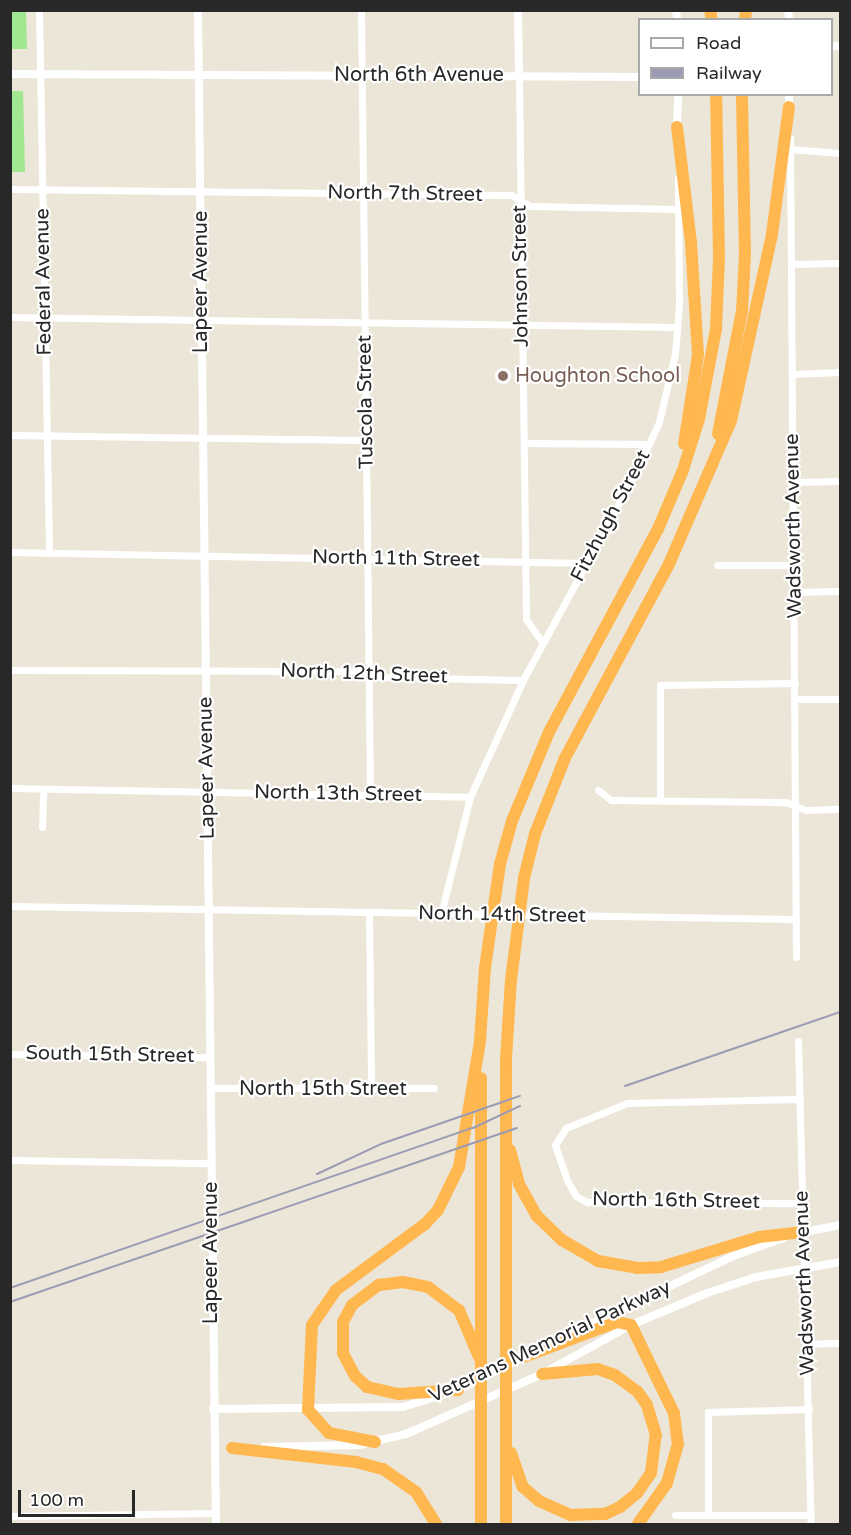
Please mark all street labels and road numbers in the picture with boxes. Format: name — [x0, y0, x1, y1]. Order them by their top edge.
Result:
street label: North 6th Avenue — [334, 63, 504, 87]
street label: North 7th Street — [327, 181, 483, 207]
street label: Johnson Street — [508, 205, 534, 347]
street label: Federal Avenue — [31, 208, 57, 356]
street label: Lapeer Avenue — [189, 211, 213, 353]
street label: Tuscola Street — [353, 335, 379, 469]
street label: Wadsworth Avenue — [780, 433, 808, 619]
street label: Fitzhugh Street — [566, 446, 656, 586]
street label: North 11th Street — [312, 546, 480, 572]
street label: North 12th Street — [280, 659, 448, 689]
street label: Lapeer Avenue — [194, 697, 220, 839]
street label: North 13th Street — [254, 781, 422, 807]
street label: North 14th Street — [418, 902, 586, 928]
street label: South 15th Street — [25, 1042, 195, 1068]
street label: North 15th Street — [239, 1077, 407, 1101]
street label: Lapeer Avenue — [199, 1182, 223, 1324]
street label: North 16th Street — [592, 1188, 760, 1214]
street label: Wadsworth Avenue — [790, 1190, 820, 1376]
street label: Veterans Memorial Parkway — [425, 1275, 675, 1409]

